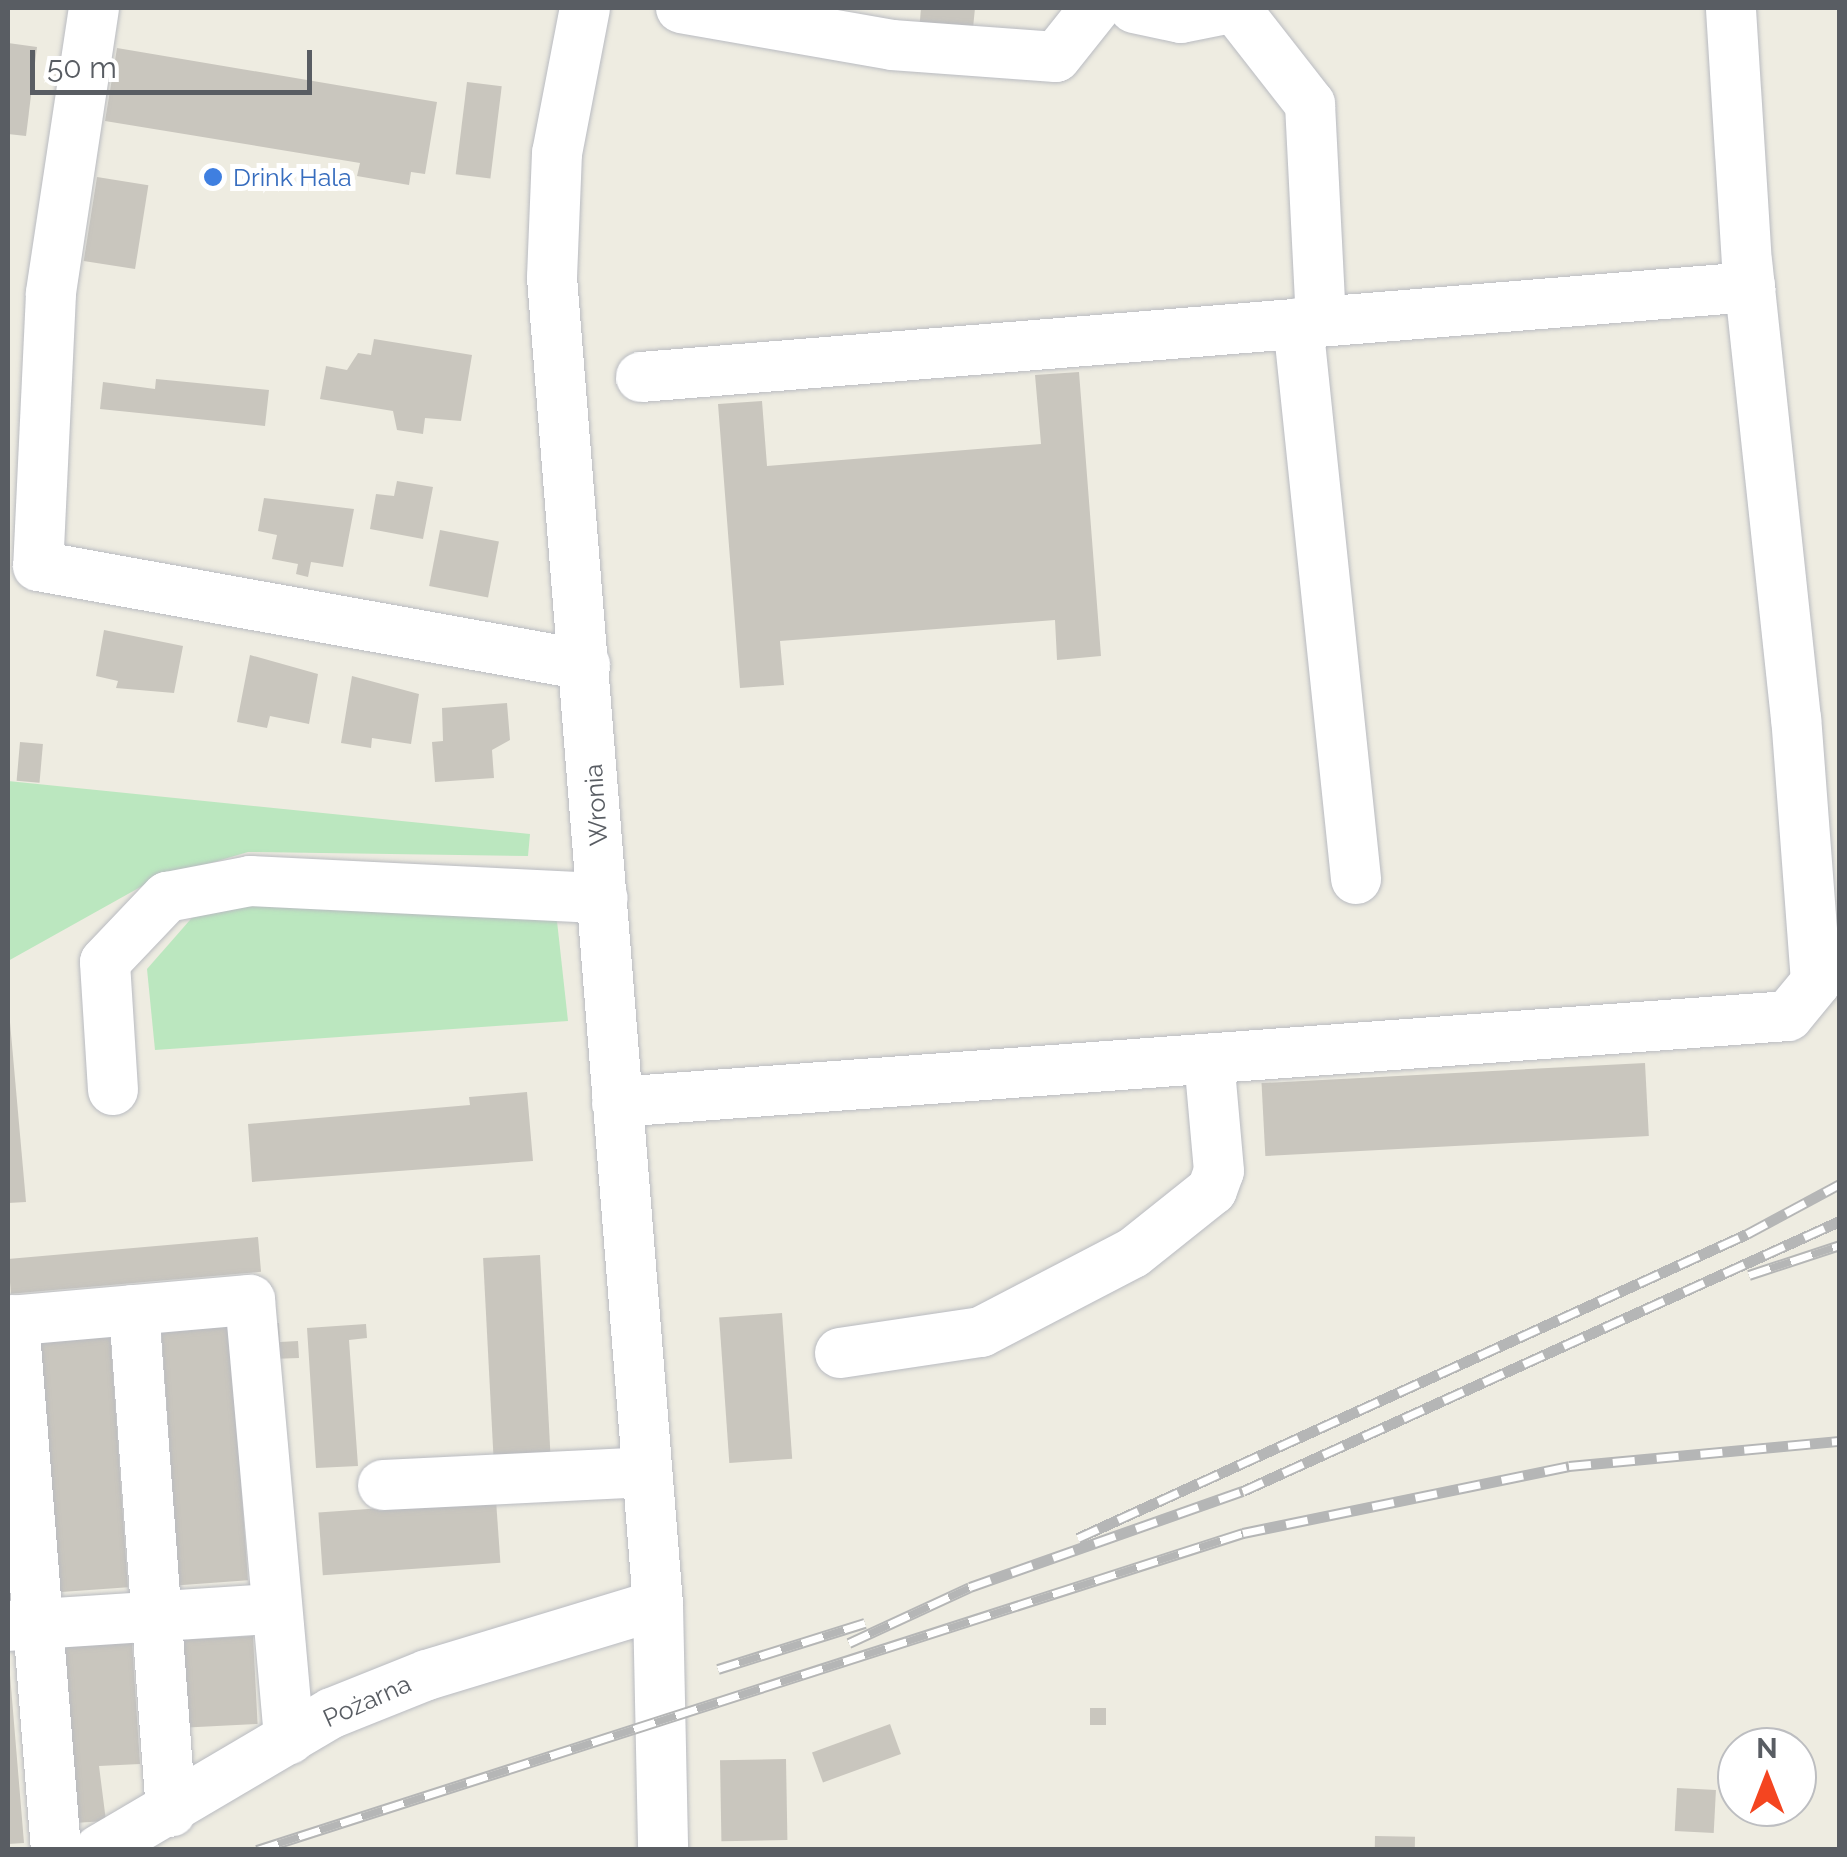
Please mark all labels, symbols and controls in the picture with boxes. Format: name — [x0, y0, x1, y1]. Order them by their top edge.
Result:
scale bar — [35, 30, 318, 92]
text: 50 m — [47, 50, 117, 85]
place label: Drink Hala — [233, 162, 352, 192]
marker: Drink Hala — [202, 166, 224, 188]
street label: Wronia — [578, 763, 614, 847]
street label: Pożarna — [319, 1668, 415, 1734]
north arrow — [1717, 1727, 1817, 1827]
text: N — [1756, 1732, 1778, 1765]

